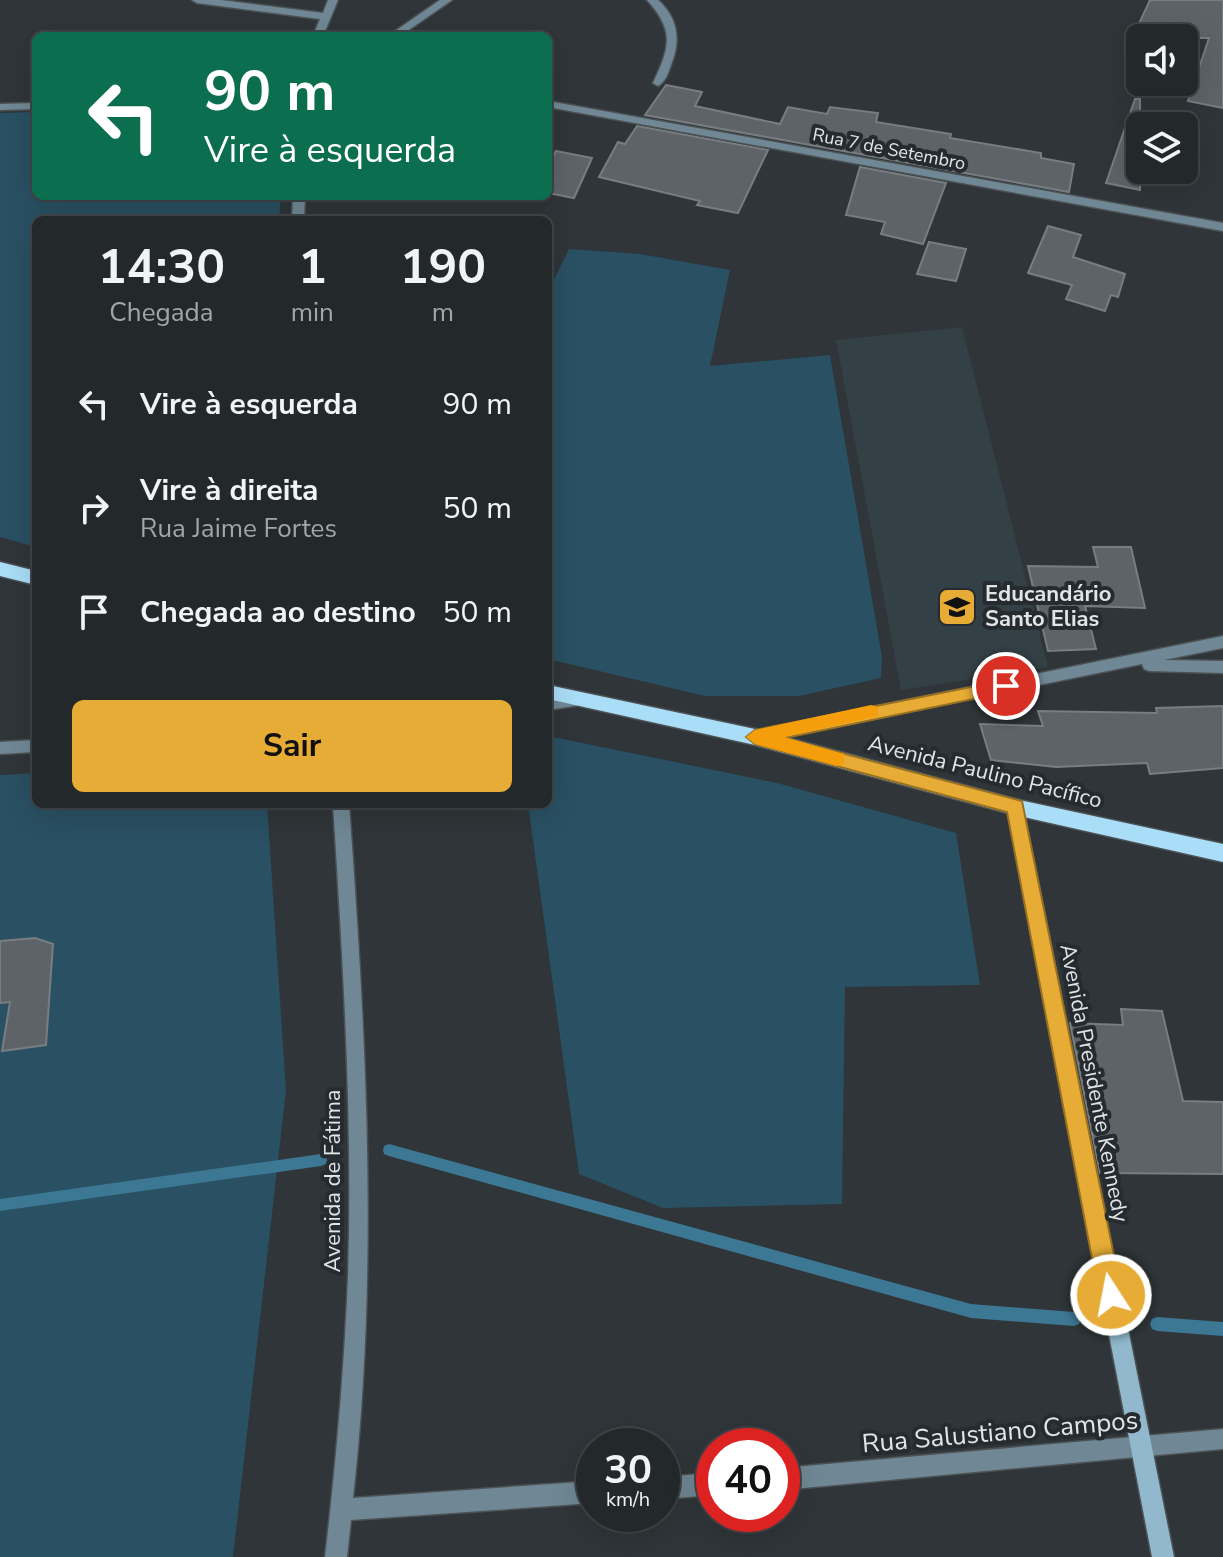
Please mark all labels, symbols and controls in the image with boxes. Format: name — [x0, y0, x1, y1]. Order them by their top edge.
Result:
map controls — [1126, 24, 1198, 184]
button: sound — [1126, 24, 1198, 96]
text: 90 m — [204, 53, 335, 130]
icon: left — [72, 64, 176, 168]
button: layers — [1126, 112, 1198, 184]
street label: Rua 7 de Setembro — [811, 122, 967, 176]
text: Vire à esquerda — [204, 126, 456, 175]
text: 14:30 — [98, 234, 225, 300]
text: 1 — [298, 234, 327, 300]
text: 190 — [400, 234, 486, 300]
text: Chegada — [109, 295, 213, 330]
text: min — [291, 295, 334, 330]
text: m — [432, 295, 454, 330]
icon: left — [72, 382, 116, 426]
text: Vire à esquerda — [140, 384, 358, 425]
text: 90 m — [443, 384, 512, 425]
text: Vire à direita — [140, 470, 318, 511]
icon: right — [72, 486, 116, 530]
text: 50 m — [443, 488, 512, 529]
text: Rua Jaime Fortes — [140, 511, 337, 546]
place label: Educandário Santo Elias — [985, 579, 1111, 634]
school or university icon: Educandário Santo Elias — [936, 586, 978, 628]
icon: arrive — [72, 590, 116, 634]
text: Chegada ao destino — [140, 592, 416, 633]
text: 50 m — [443, 592, 512, 633]
pin — [972, 652, 1040, 720]
icon: arrive — [984, 664, 1028, 708]
button: Sair — [72, 700, 512, 792]
street label: Avenida Paulino Pacífico — [865, 728, 1105, 816]
street label: Avenida Presidente Kennedy — [1052, 941, 1136, 1225]
street label: Avenida de Fátima — [318, 1090, 348, 1272]
position arrow — [1069, 1253, 1153, 1337]
street label: Rua Salustiano Campos — [861, 1402, 1139, 1462]
speed limit sign: 40 — [696, 1428, 800, 1532]
text: 30 — [604, 1443, 652, 1497]
text: km/h — [606, 1486, 650, 1513]

